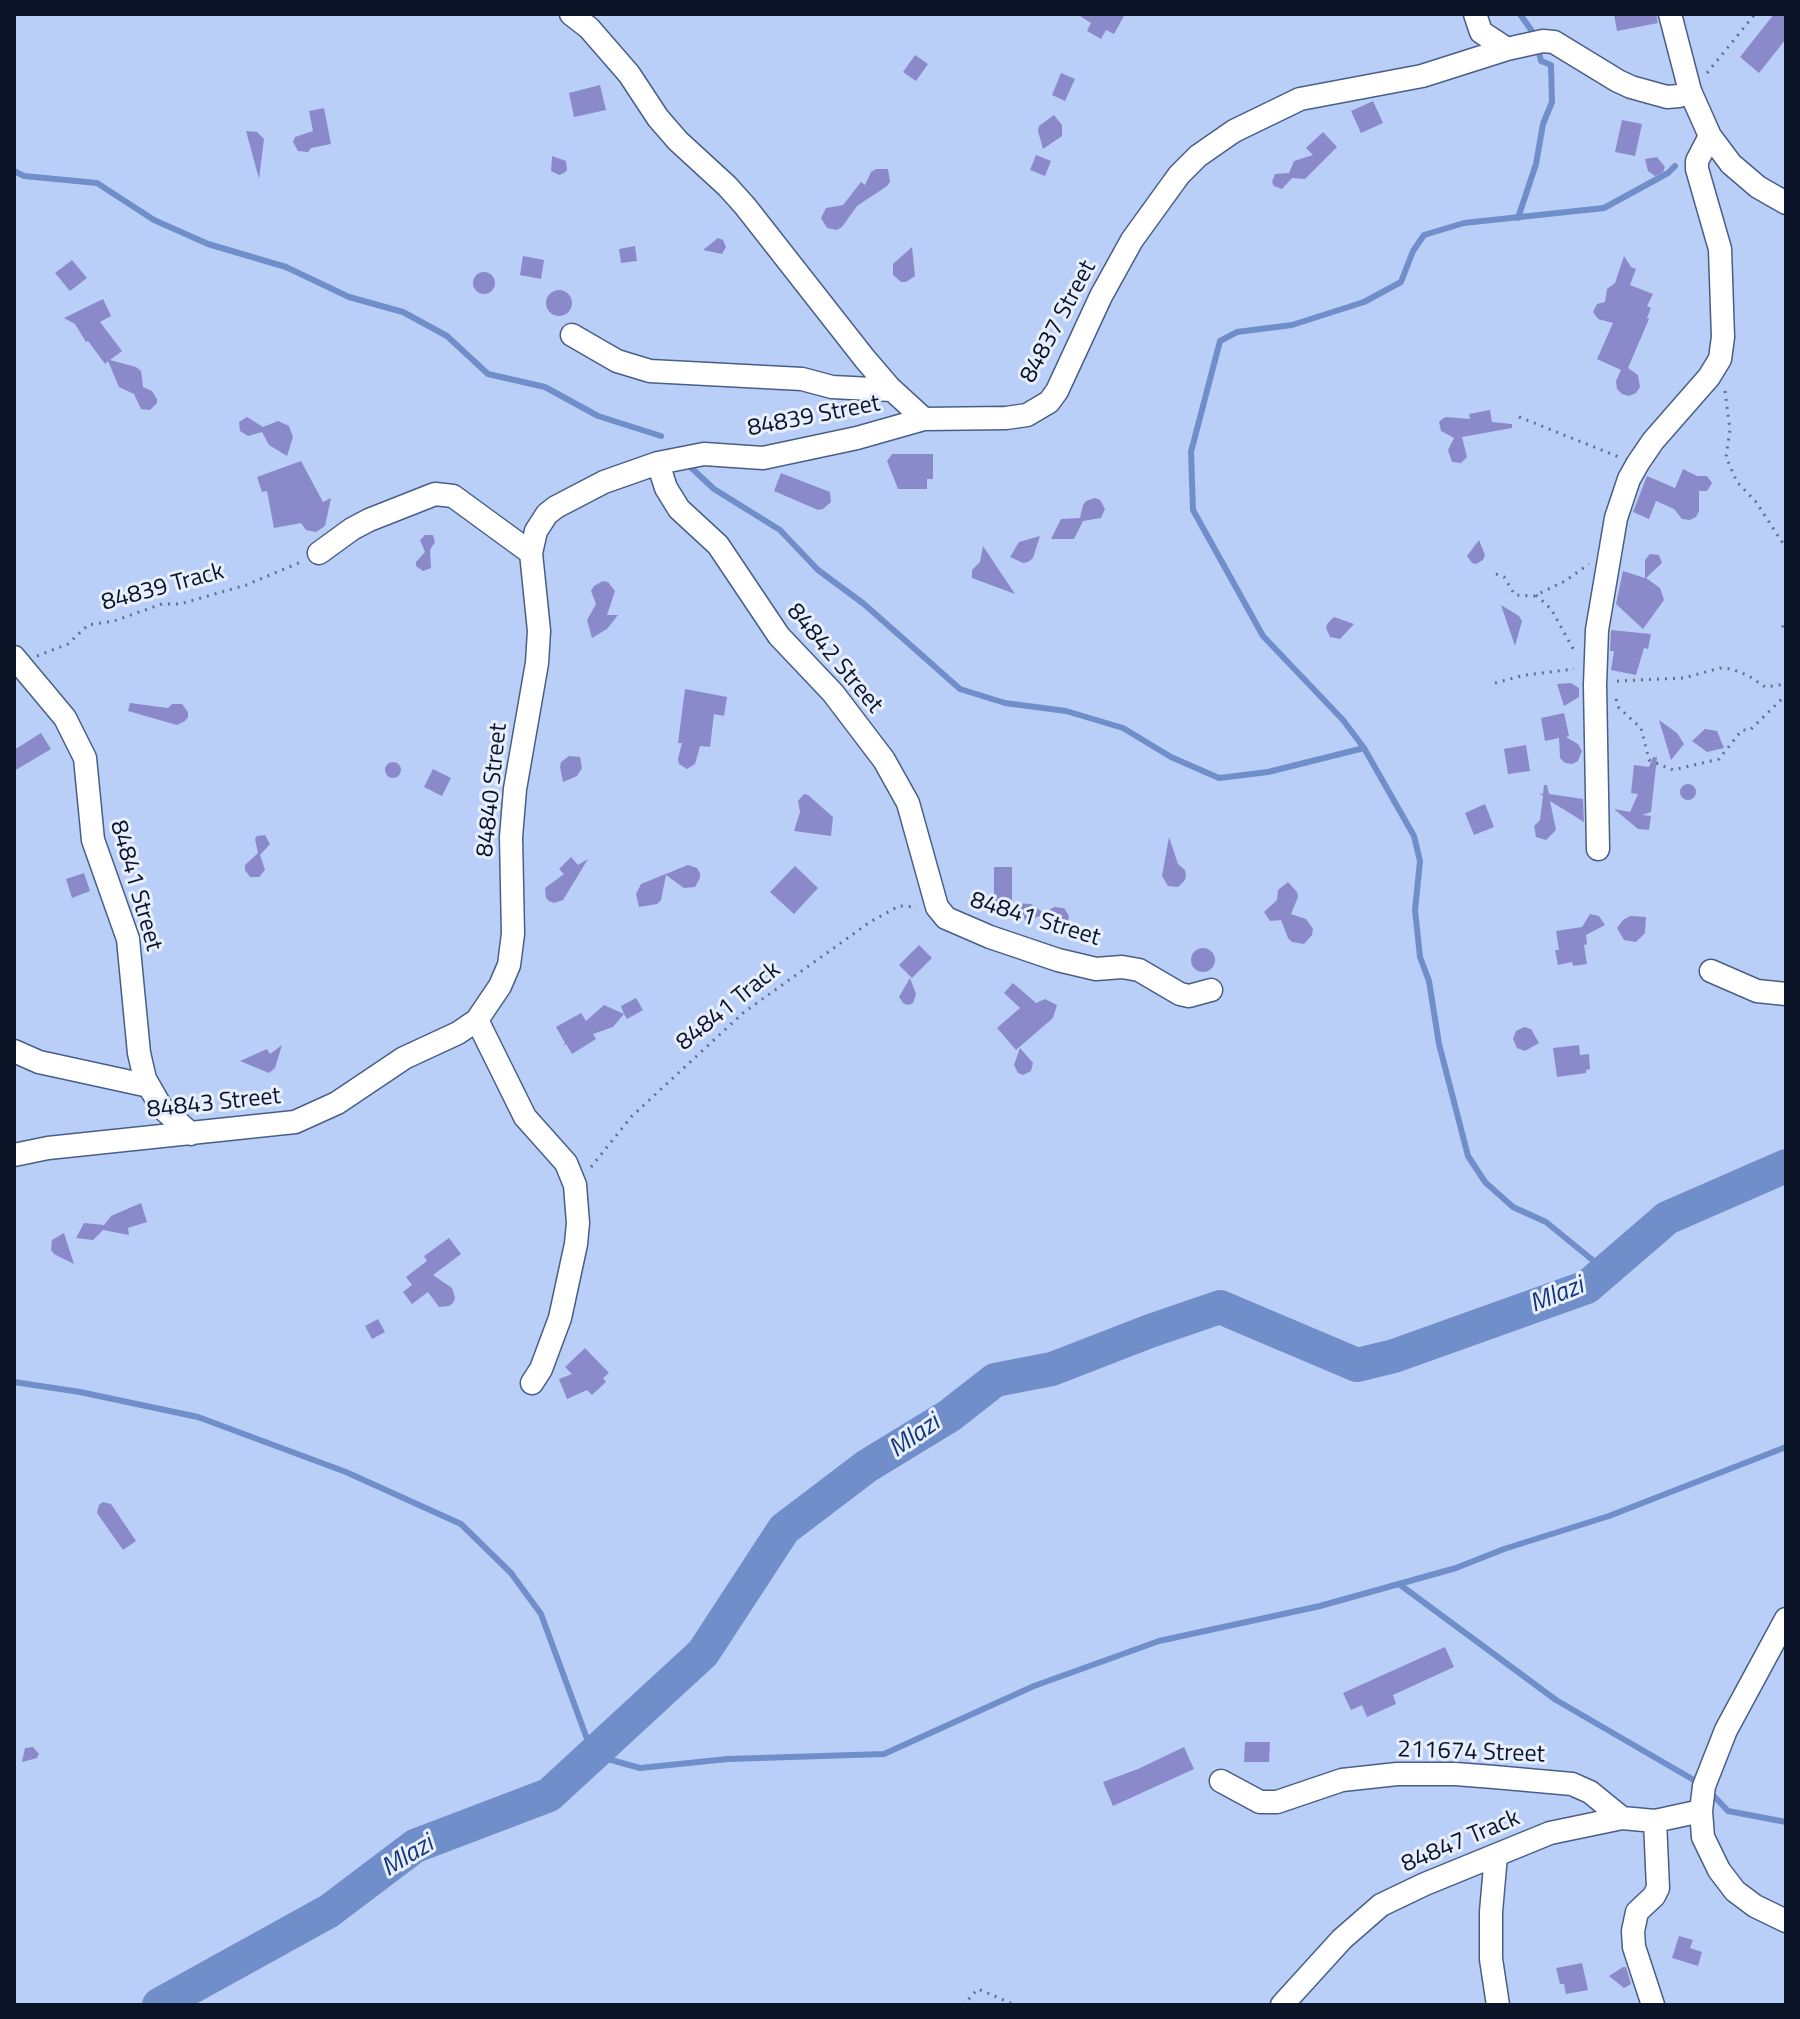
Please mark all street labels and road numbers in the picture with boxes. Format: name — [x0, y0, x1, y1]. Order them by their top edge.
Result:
street label: 84837 Street — [1015, 256, 1103, 388]
street label: 84839 Street — [745, 390, 883, 444]
street label: 84839 Track — [99, 558, 227, 618]
street label: 84842 Street — [780, 598, 888, 720]
street label: 84840 Street — [472, 722, 514, 858]
street label: 84841 Street — [103, 817, 167, 955]
street label: 84841 Street — [967, 887, 1103, 953]
street label: 84841 Track — [671, 956, 787, 1058]
street label: 84843 Street — [146, 1083, 282, 1125]
street label: 211674 Street — [1397, 1736, 1545, 1770]
street label: 84847 Track — [1398, 1804, 1524, 1880]

